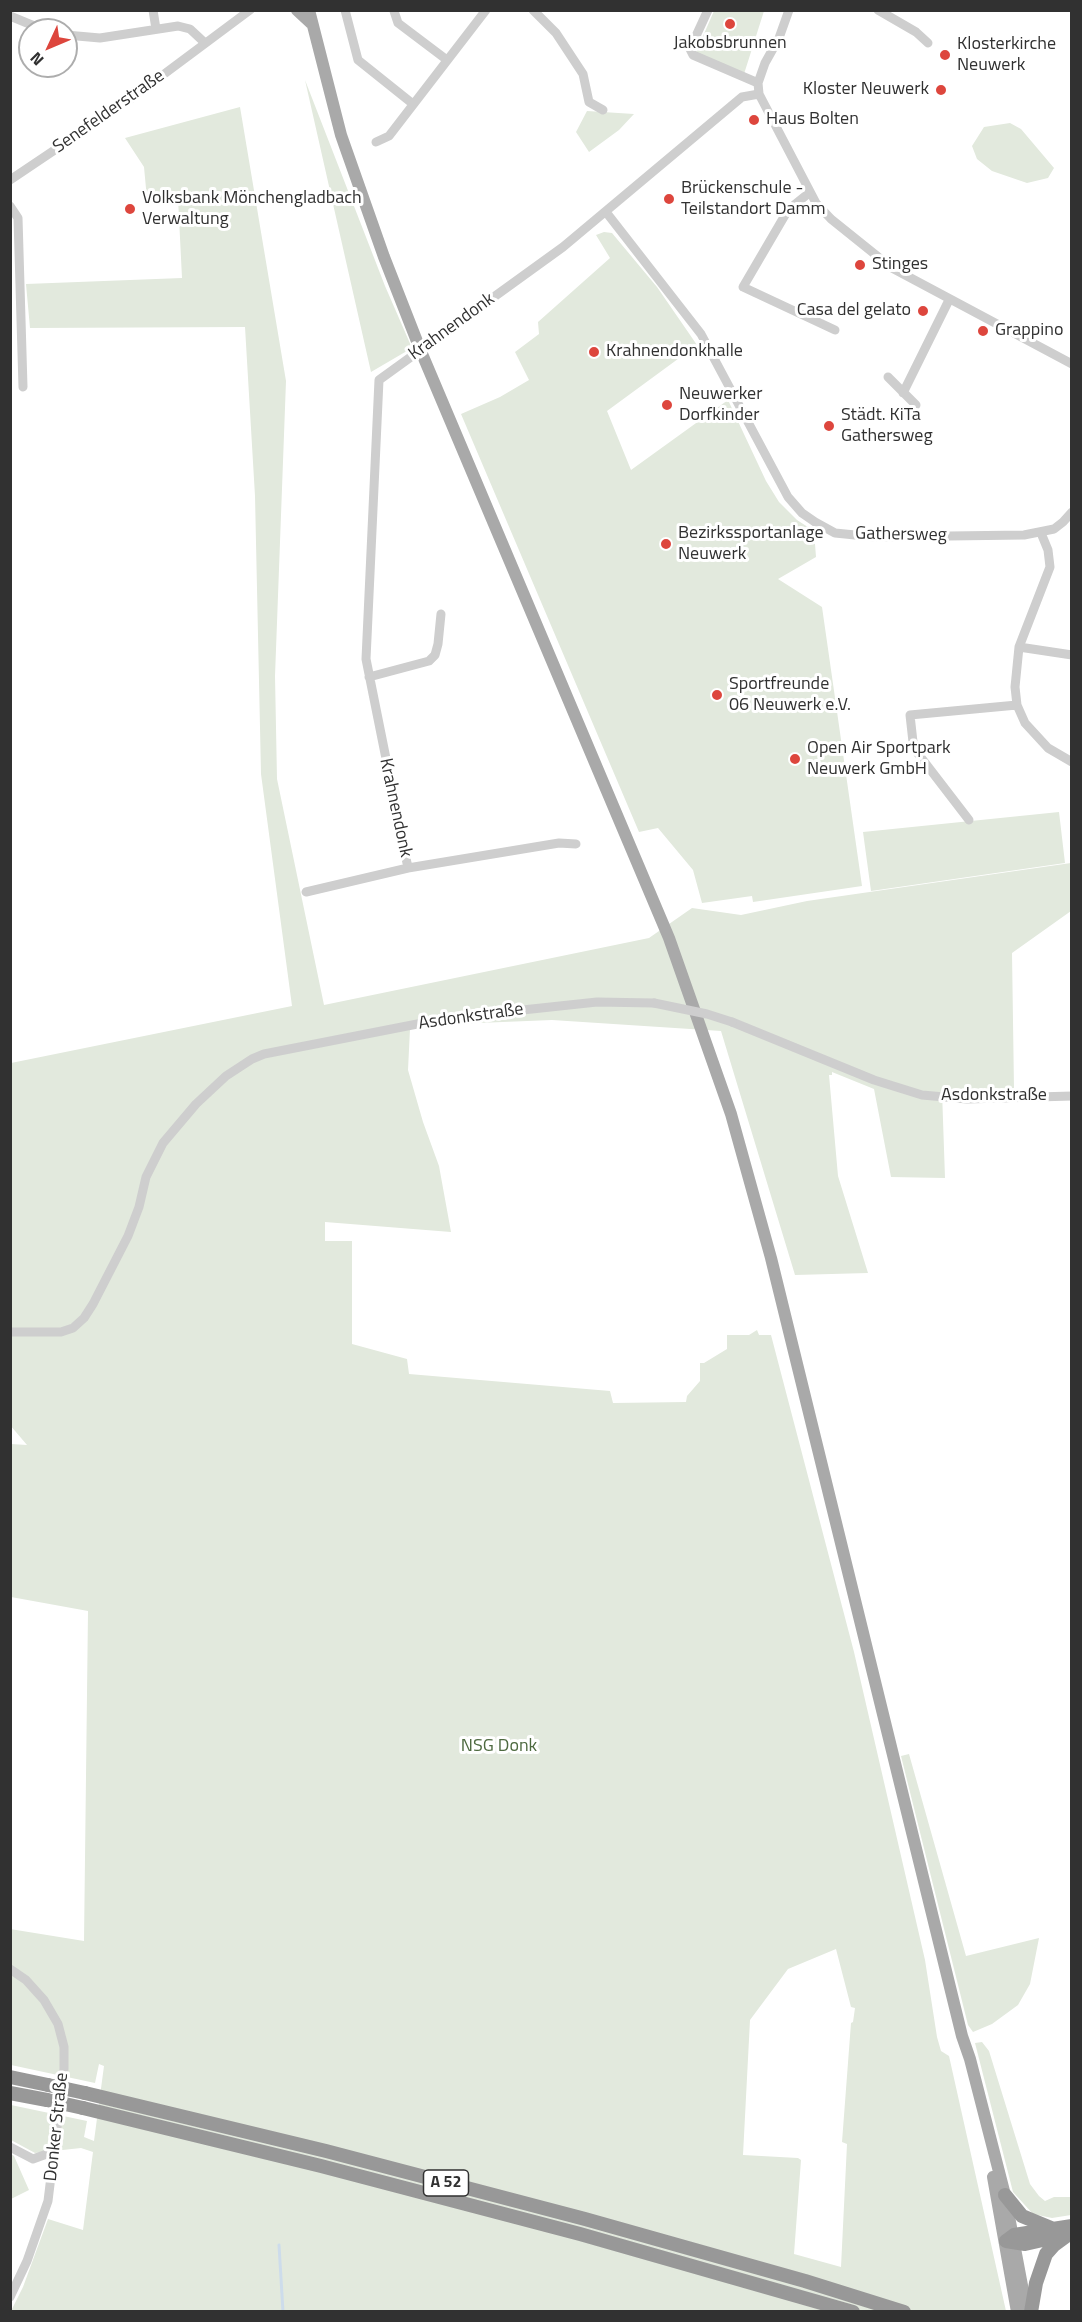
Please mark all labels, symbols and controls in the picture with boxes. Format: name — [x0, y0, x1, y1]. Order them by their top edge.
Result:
marker: Jakobsbrunnen — [723, 17, 737, 31]
north arrow — [18, 18, 78, 78]
place label: Jakobsbrunnen — [673, 33, 787, 55]
place label: Klosterkirche Neuwerk — [957, 34, 1056, 76]
text: N — [24, 47, 49, 71]
marker: Klosterkirche Neuwerk — [938, 48, 952, 62]
street label: Senefelderstraße — [49, 66, 169, 158]
place label: Kloster Neuwerk — [803, 79, 929, 101]
marker: Kloster Neuwerk — [934, 83, 948, 97]
place label: Haus Bolten — [766, 109, 859, 131]
marker: Haus Bolten — [747, 113, 761, 127]
place label: Brückenschule - Teilstandort Damm — [681, 178, 826, 220]
place label: Volksbank Mönchengladbach Verwaltung — [142, 188, 362, 230]
marker: Brückenschule - Teilstandort Damm — [662, 192, 676, 206]
marker: Volksbank Mönchengladbach Verwaltung — [123, 202, 137, 216]
place label: Stinges — [872, 254, 928, 276]
marker: Stinges — [853, 258, 867, 272]
street label: Krahnendonk — [405, 289, 499, 365]
place label: Casa del gelato — [797, 300, 911, 322]
marker: Casa del gelato — [916, 304, 930, 318]
place label: Grappino — [995, 320, 1063, 342]
marker: Grappino — [976, 324, 990, 338]
place label: Krahnendonkhalle — [606, 341, 743, 363]
marker: Krahnendonkhalle — [587, 345, 601, 359]
place label: Neuwerker Dorfkinder — [679, 384, 762, 426]
marker: Neuwerker Dorfkinder — [660, 398, 674, 412]
place label: Städt. KiTa Gathersweg — [841, 405, 933, 448]
marker: Städt. KiTa Gathersweg — [822, 419, 836, 433]
place label: Bezirkssportanlage Neuwerk — [678, 523, 824, 566]
street label: Gathersweg — [855, 523, 947, 547]
marker: Bezirkssportanlage Neuwerk — [659, 537, 673, 551]
place label: Sportfreunde 06 Neuwerk e.V. — [729, 674, 851, 716]
marker: Sportfreunde 06 Neuwerk e.V. — [710, 688, 724, 702]
place label: Open Air Sportpark Neuwerk GmbH — [807, 738, 951, 780]
marker: Open Air Sportpark Neuwerk GmbH — [788, 752, 802, 766]
street label: Krahnendonk — [374, 756, 416, 860]
street label: Asdonkstraße — [417, 999, 525, 1035]
street label: Asdonkstraße — [941, 1085, 1047, 1107]
park label: NSG Donk — [461, 1736, 537, 1758]
street label: Donker Straße — [41, 2072, 73, 2182]
road number: A 52 — [424, 2170, 468, 2196]

